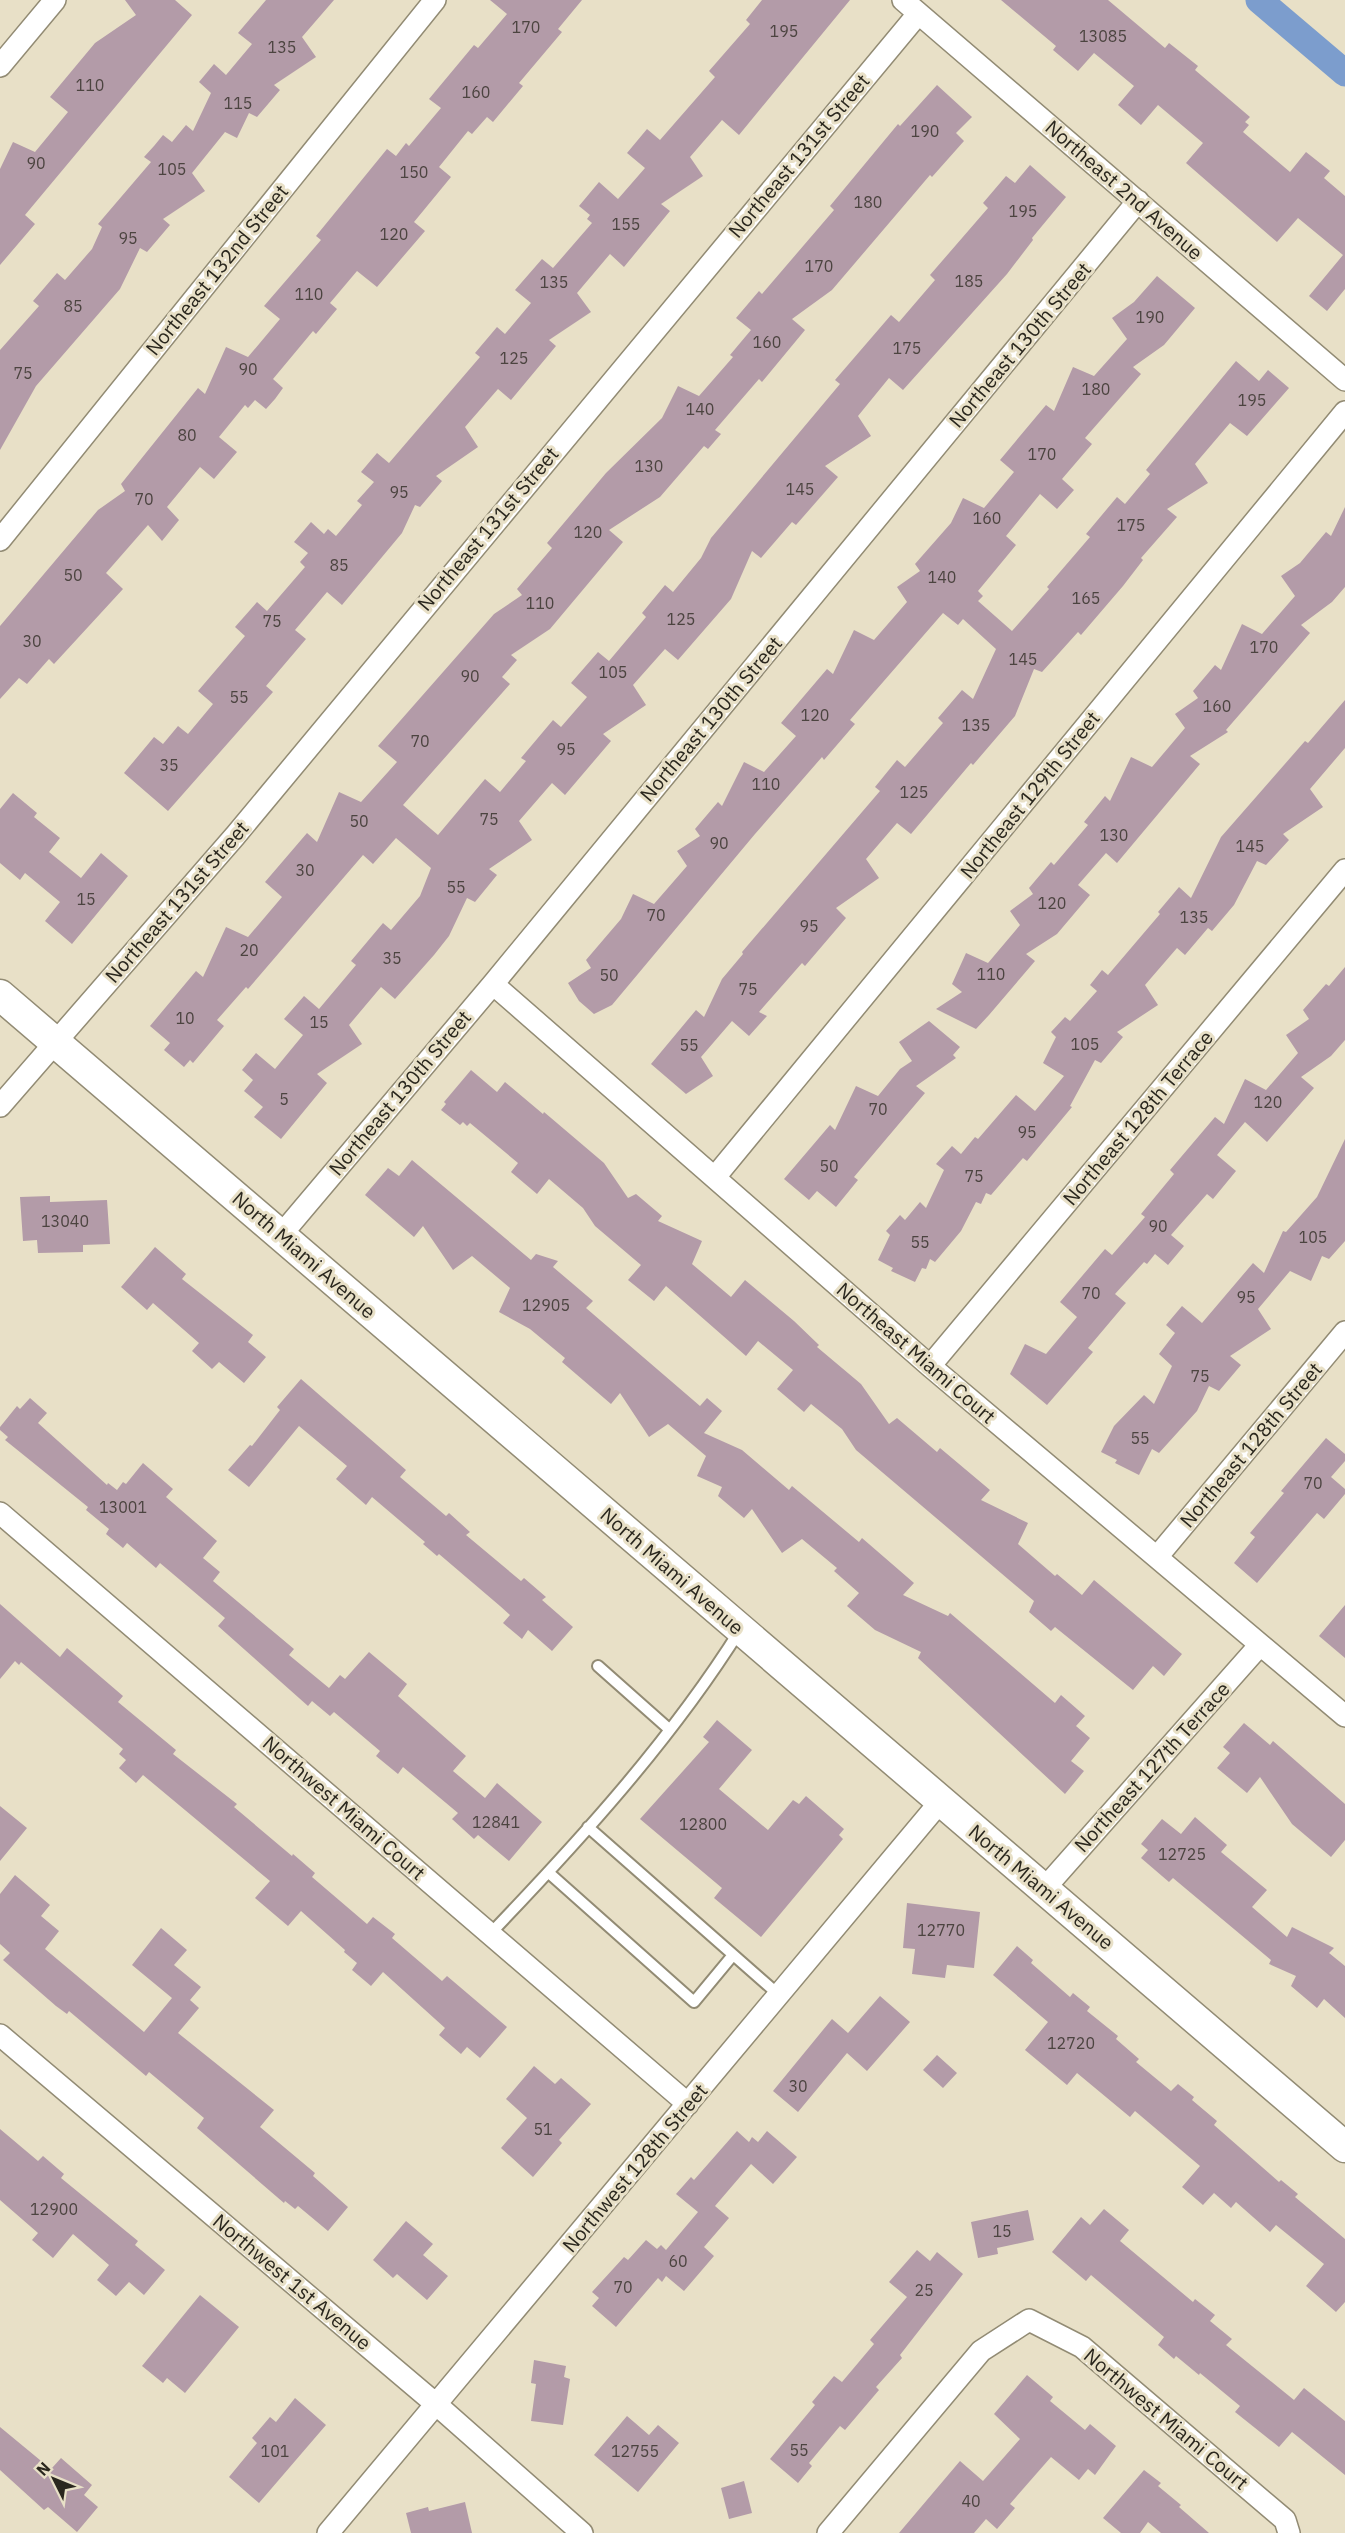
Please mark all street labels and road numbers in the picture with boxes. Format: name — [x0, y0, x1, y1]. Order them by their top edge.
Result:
street label: Northeast 131st Street — [722, 68, 875, 243]
street label: Northeast 2nd Avenue — [1040, 114, 1209, 266]
street label: Northeast 132nd Street — [139, 179, 294, 361]
street label: Northeast 130th Street — [942, 256, 1097, 433]
street label: Northeast 131st Street — [411, 441, 564, 616]
street label: Northeast 130th Street — [633, 630, 788, 807]
street label: Northeast 129th Street — [954, 705, 1106, 884]
street label: Northeast 131st Street — [99, 815, 254, 988]
street label: Northeast 130th Street — [322, 1004, 477, 1181]
street label: Northeast 128th Terrace — [1056, 1025, 1219, 1211]
street label: North Miami Avenue — [227, 1185, 382, 1324]
street label: Northeast Miami Court — [831, 1276, 1002, 1429]
street label: Northeast 128th Street — [1173, 1356, 1328, 1533]
street label: North Miami Avenue — [595, 1501, 750, 1640]
street label: Northeast 127th Terrace — [1068, 1676, 1235, 1858]
street label: Northwest Miami Court — [257, 1729, 431, 1886]
street label: North Miami Avenue — [963, 1818, 1120, 1955]
street label: Northwest 128th Street — [556, 2078, 713, 2258]
street label: Northwest 1st Avenue — [208, 2207, 377, 2356]
street label: Northwest Miami Court — [1078, 2342, 1254, 2496]

